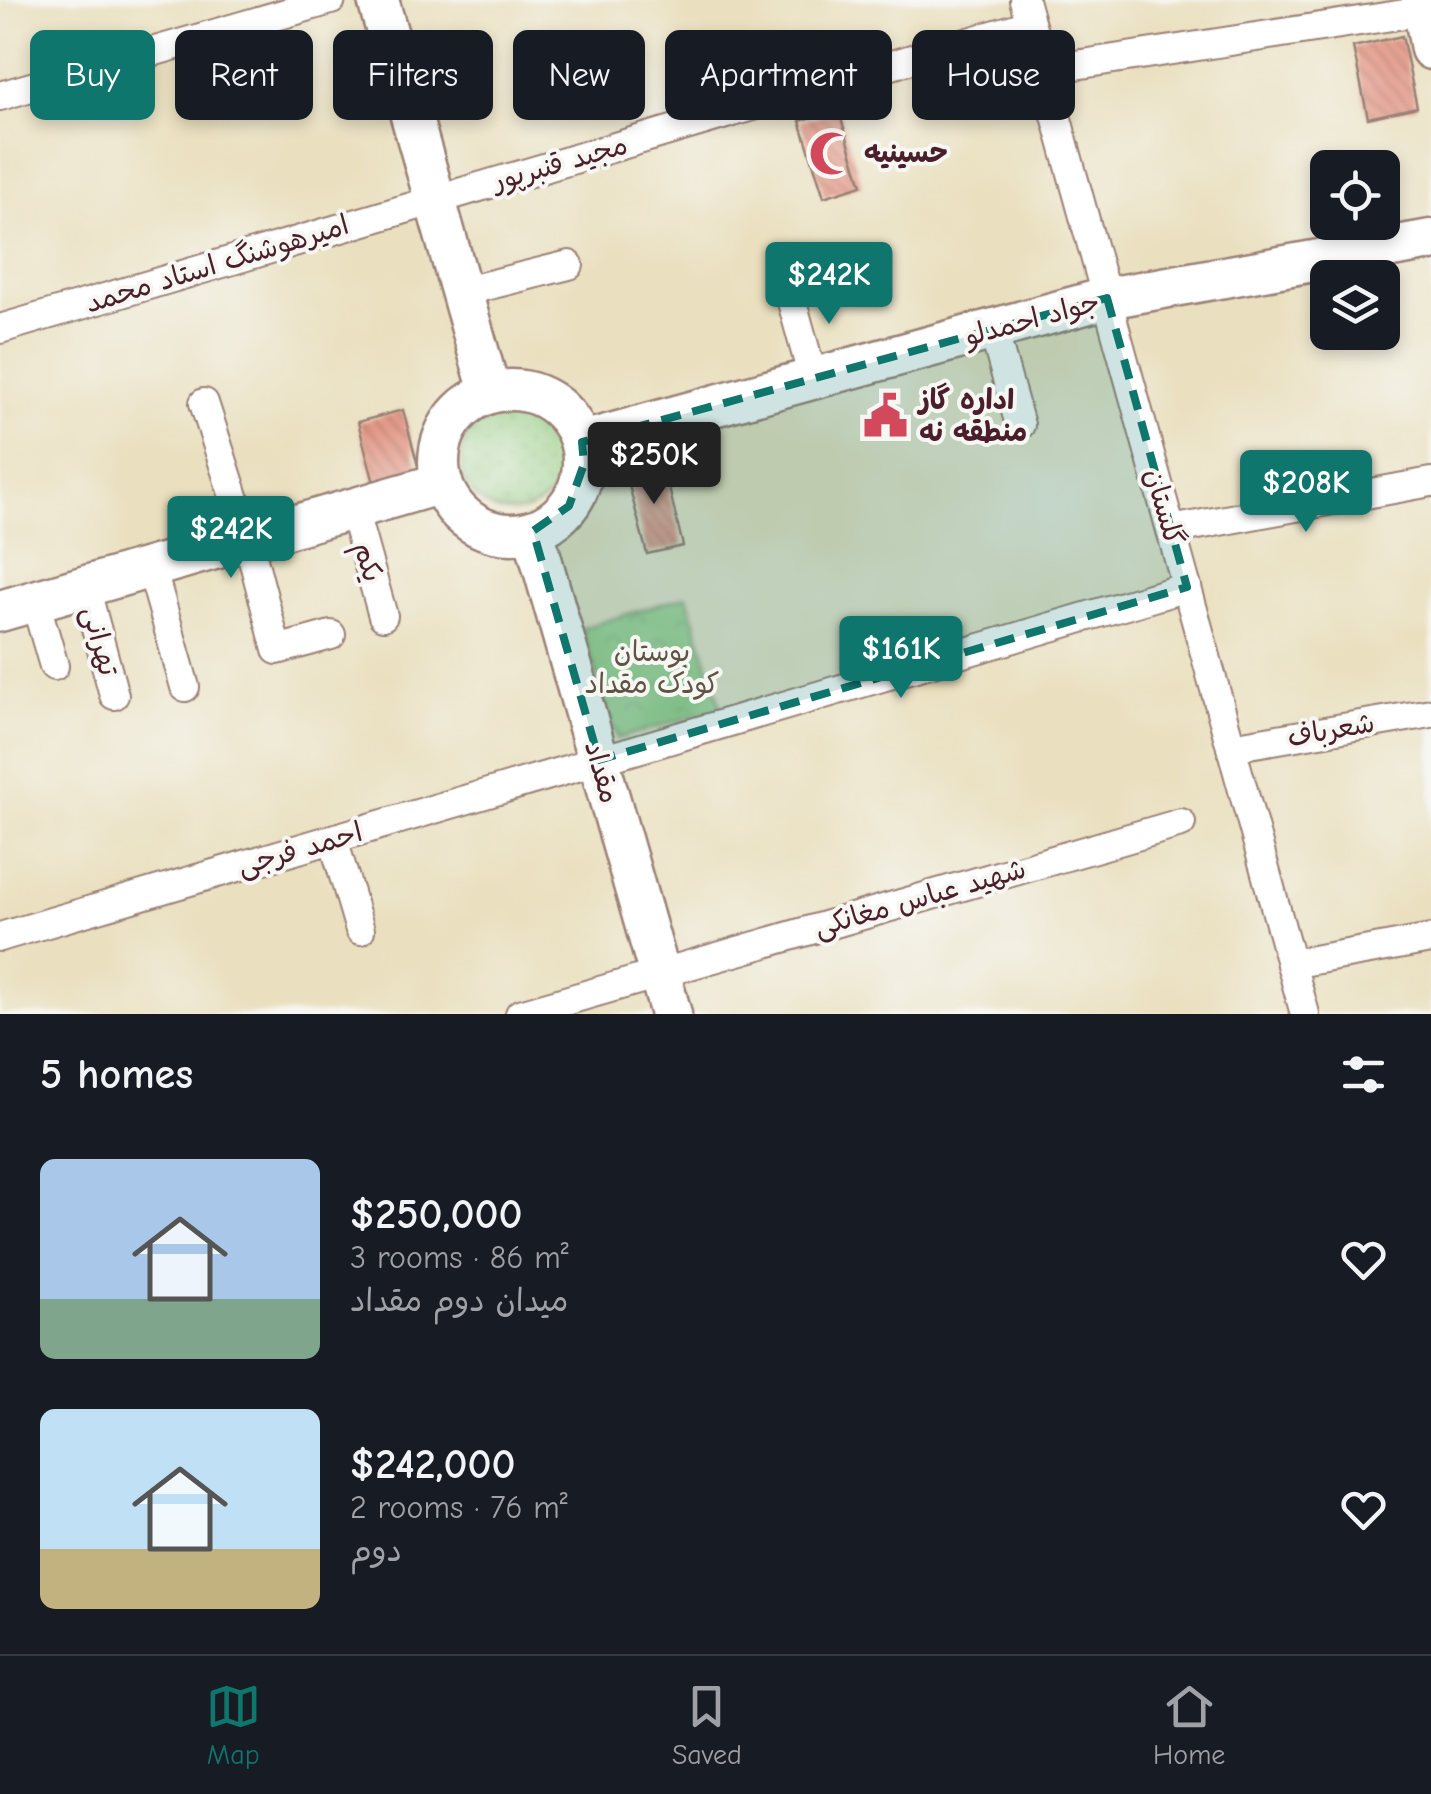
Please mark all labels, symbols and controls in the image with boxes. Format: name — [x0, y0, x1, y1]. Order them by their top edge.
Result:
chip: Buy — [30, 30, 155, 120]
chip: Rent — [175, 30, 313, 120]
chip: Filters — [333, 30, 493, 120]
chip: New — [513, 30, 645, 120]
chip: Apartment — [665, 30, 892, 120]
chip: House — [912, 30, 1075, 120]
street label: مجید قنبرپور — [487, 129, 632, 200]
mosque icon: حسینیه — [807, 129, 855, 177]
place label: حسینیه — [864, 137, 948, 169]
map controls — [1310, 150, 1400, 350]
button: locate — [1310, 150, 1400, 240]
street label: امیرهوشنگ استاد محمد — [81, 208, 353, 320]
pin: $242K — [759, 242, 899, 327]
text: $242K — [787, 256, 871, 293]
button: layers — [1310, 260, 1400, 350]
street label: جواد احمدلو — [960, 286, 1104, 355]
place label: اداره گاز منطقه نه — [916, 382, 1027, 448]
public building icon: اداره گاز منطقه نه — [862, 392, 910, 440]
pin: $250K — [584, 422, 724, 507]
text: $250K — [610, 436, 698, 473]
pin: $208K — [1236, 450, 1376, 535]
text: $208K — [1262, 464, 1350, 501]
street label: گلستان — [1138, 465, 1191, 549]
pin: $242K — [161, 496, 301, 581]
text: $242K — [189, 510, 273, 547]
street label: یکم — [342, 539, 389, 587]
street label: تهرانی — [74, 603, 125, 680]
pin: $161K — [831, 616, 971, 701]
text: $161K — [861, 630, 941, 667]
park label: بوستان کودک مقداد — [585, 636, 719, 700]
street label: شعرباف — [1285, 707, 1377, 754]
street label: مقداد — [578, 737, 626, 807]
street label: احمد فرجی — [234, 816, 366, 883]
street label: شهید عباس مغانکی — [811, 853, 1030, 944]
icon: filters — [1336, 1047, 1391, 1102]
text: 5 homes — [40, 1050, 193, 1099]
text: $250,000 — [350, 1190, 523, 1239]
icon: home — [120, 1199, 240, 1319]
icon: heart — [1336, 1232, 1391, 1287]
text: 3 rooms · 86 m² — [350, 1239, 569, 1276]
text: میدان دوم مقداد — [350, 1282, 568, 1319]
text: $242,000 — [350, 1440, 516, 1489]
icon: home — [120, 1449, 240, 1569]
icon: heart — [1336, 1482, 1391, 1537]
text: 2 rooms · 76 m² — [350, 1489, 568, 1526]
text: دوم — [350, 1532, 402, 1569]
tab: Map — [206, 1679, 261, 1771]
tab: Saved — [672, 1679, 742, 1771]
tab: Home — [1153, 1679, 1225, 1771]

